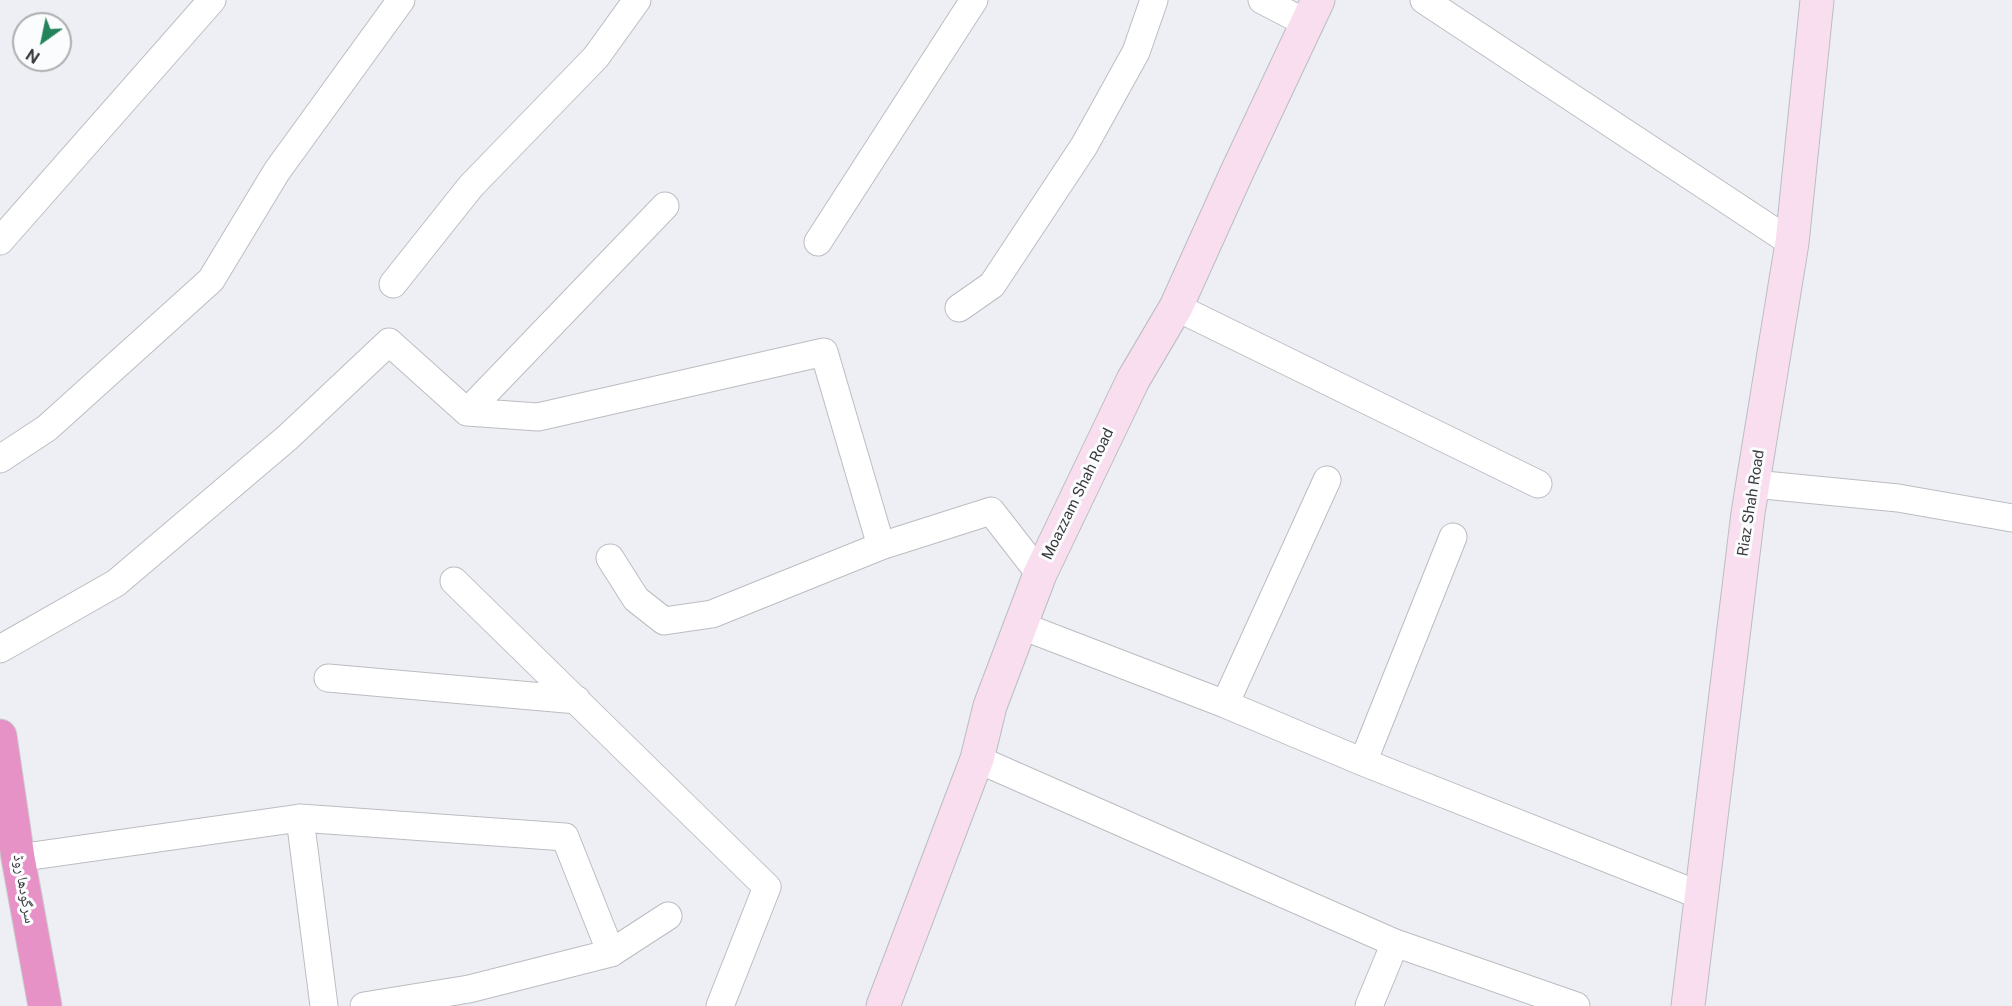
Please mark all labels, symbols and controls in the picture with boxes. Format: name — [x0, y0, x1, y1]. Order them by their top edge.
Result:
north arrow — [12, 12, 72, 72]
text: N — [23, 44, 43, 67]
street label: Moazzam Shah Road — [1038, 425, 1118, 563]
street label: Riaz Shah Road — [1734, 448, 1768, 558]
street label: سرگودھا روڈ — [9, 853, 39, 925]

